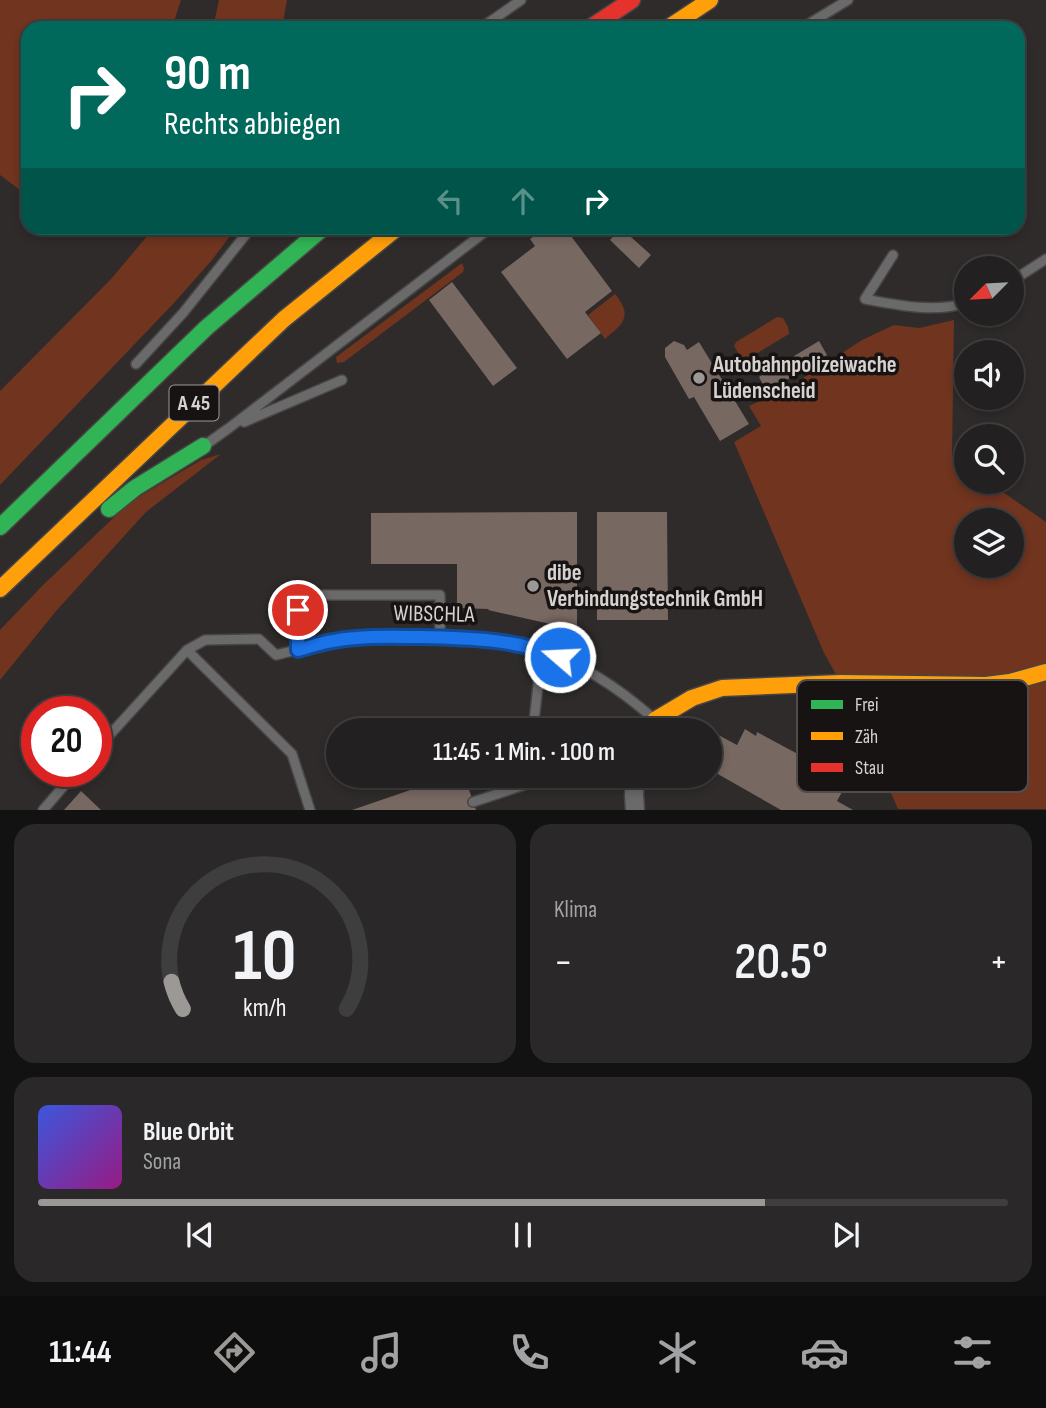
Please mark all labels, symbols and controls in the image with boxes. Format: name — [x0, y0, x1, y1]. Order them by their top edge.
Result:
text: 90 m — [164, 45, 251, 104]
icon: right — [49, 49, 140, 140]
text: Rechts abbiegen — [164, 105, 341, 144]
icon: left — [431, 182, 469, 220]
icon: ahead — [504, 182, 542, 220]
icon: right — [577, 182, 615, 220]
north arrow — [954, 256, 1024, 326]
map controls — [954, 256, 1024, 578]
button: sound — [954, 340, 1024, 410]
place label: Autobahnpolizeiwache Lüdenscheid — [712, 351, 897, 405]
marker: Autobahnpolizeiwache Lüdenscheid — [691, 370, 707, 386]
road number: A 45 — [170, 386, 218, 420]
button: search — [954, 424, 1024, 494]
button: layers — [954, 508, 1024, 578]
place label: dibe Verbindungstechnik GmbH — [547, 559, 763, 613]
marker: dibe Verbindungstechnik GmbH — [525, 578, 541, 594]
pin — [268, 580, 328, 640]
icon: arrive — [279, 591, 317, 629]
street label: WIBSCHLA — [393, 599, 475, 629]
position arrow — [523, 620, 597, 694]
legend — [797, 680, 1028, 792]
text: Frei — [855, 694, 879, 717]
speed limit sign: 20 — [21, 696, 112, 787]
text: Zäh — [855, 726, 878, 749]
text: 11:45 · 1 Min. · 100 m — [433, 737, 615, 768]
text: Stau — [855, 757, 884, 780]
text: Klima — [554, 896, 597, 924]
text: 10 — [233, 914, 297, 1002]
text: 20.5° — [734, 931, 828, 994]
text: − — [554, 940, 573, 985]
text: + — [989, 940, 1008, 985]
text: km/h — [243, 993, 287, 1024]
text: Blue Orbit — [143, 1117, 234, 1148]
text: Sona — [143, 1148, 181, 1176]
icon: previous — [181, 1216, 219, 1254]
icon: pause — [504, 1216, 542, 1254]
icon: next — [827, 1216, 865, 1254]
icon: directions — [210, 1328, 259, 1377]
icon: music — [357, 1328, 406, 1377]
icon: phone — [505, 1328, 554, 1377]
icon: climate — [653, 1328, 702, 1377]
icon: car — [800, 1328, 849, 1377]
icon: filters — [948, 1328, 997, 1377]
text: 11:44 — [49, 1333, 111, 1372]

